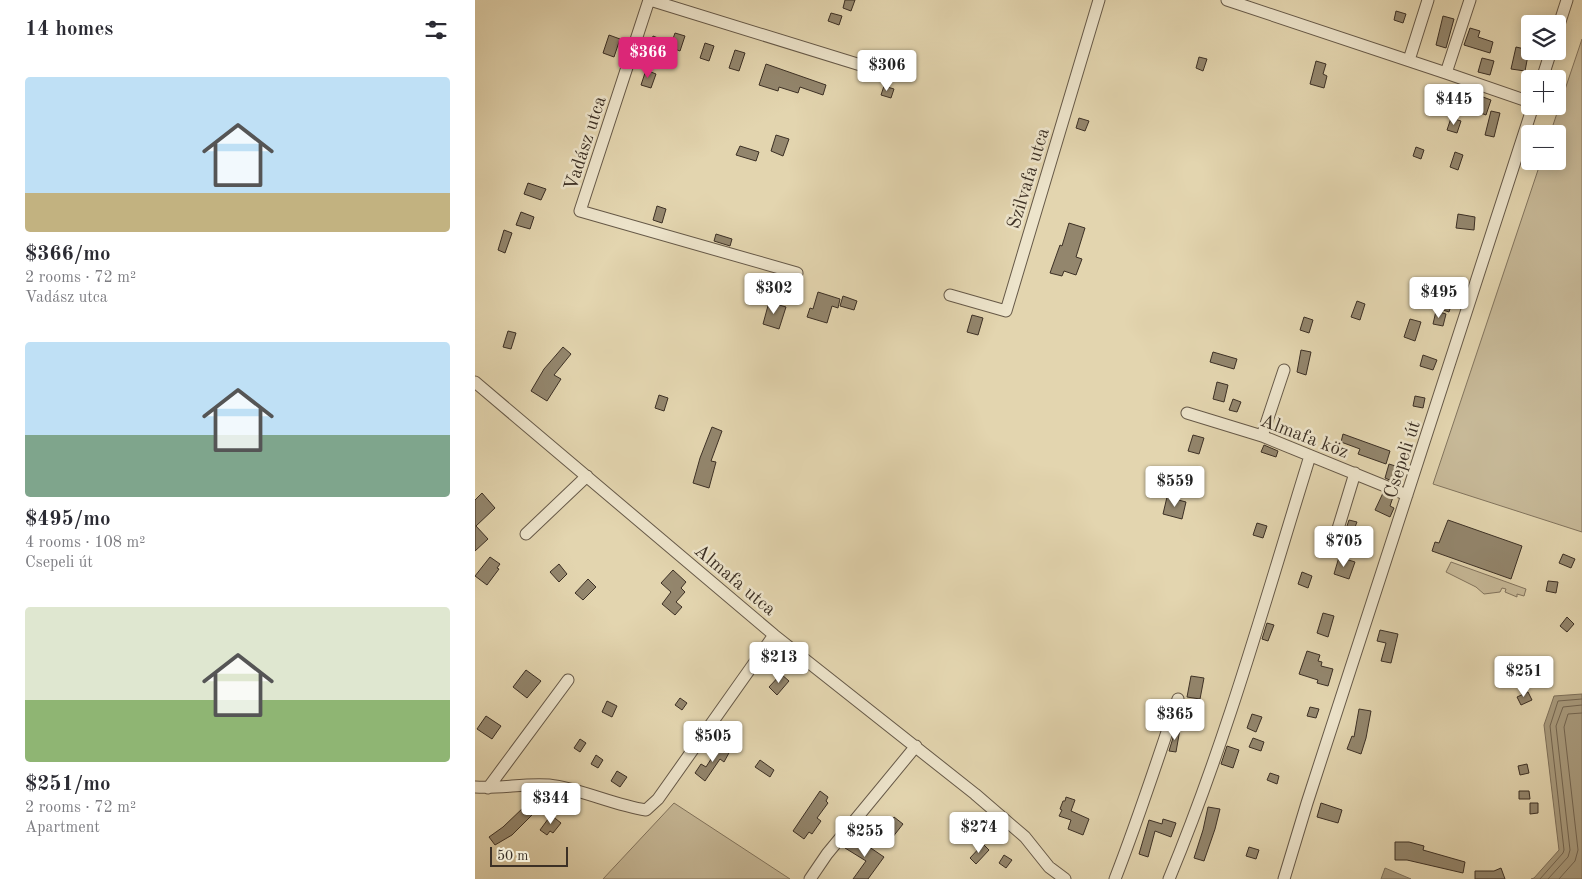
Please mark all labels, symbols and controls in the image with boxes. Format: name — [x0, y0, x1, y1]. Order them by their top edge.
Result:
map controls — [1521, 15, 1566, 170]
button: layers — [1521, 15, 1566, 60]
icon: filters — [422, 16, 450, 44]
text: 14 homes — [25, 19, 113, 40]
pin: $366 — [618, 36, 678, 79]
text: $366 — [629, 45, 667, 61]
pin: $306 — [857, 49, 917, 92]
text: $306 — [868, 58, 906, 74]
button: + — [1521, 70, 1566, 115]
pin: $445 — [1424, 84, 1484, 126]
text: $445 — [1435, 92, 1473, 108]
street label: Vadász utca — [562, 94, 611, 193]
icon: home — [193, 110, 283, 200]
street label: Szilvafa utca — [1005, 125, 1054, 232]
button: − — [1521, 125, 1566, 170]
text: $366/mo — [25, 244, 111, 265]
text: 2 rooms · 72 m² — [25, 270, 136, 286]
pin: $302 — [744, 272, 804, 315]
pin: $495 — [1409, 276, 1469, 319]
text: $302 — [755, 281, 793, 297]
text: $495 — [1420, 285, 1458, 301]
text: Vadász utca — [25, 290, 108, 306]
icon: home — [193, 375, 283, 465]
street label: Almafa köz — [1257, 412, 1351, 463]
street label: Csepeli út — [1382, 418, 1425, 501]
pin: $559 — [1145, 466, 1205, 508]
text: $559 — [1156, 474, 1194, 490]
text: $495/mo — [25, 509, 111, 530]
pin: $705 — [1314, 526, 1374, 568]
text: $705 — [1325, 534, 1363, 550]
text: 4 rooms · 108 m² — [25, 535, 145, 551]
street label: Almafa utca — [690, 542, 779, 621]
text: Csepeli út — [25, 555, 93, 571]
icon: home — [193, 640, 283, 730]
pin: $213 — [749, 642, 809, 684]
text: $213 — [760, 650, 798, 666]
pin: $251 — [1494, 656, 1554, 698]
text: $251 — [1505, 664, 1543, 680]
pin: $365 — [1145, 698, 1205, 741]
text: $365 — [1156, 707, 1194, 723]
pin: $505 — [683, 720, 743, 763]
text: $505 — [694, 729, 732, 745]
text: $251/mo — [25, 774, 111, 795]
pin: $344 — [521, 782, 581, 825]
text: $344 — [532, 791, 570, 807]
text: 2 rooms · 72 m² — [25, 800, 136, 816]
pin: $274 — [949, 812, 1009, 854]
pin: $255 — [835, 816, 895, 858]
text: Apartment — [25, 820, 100, 836]
text: $274 — [960, 820, 998, 836]
text: $255 — [846, 824, 884, 840]
scale bar — [490, 844, 567, 867]
text: 50 m — [497, 849, 528, 863]

